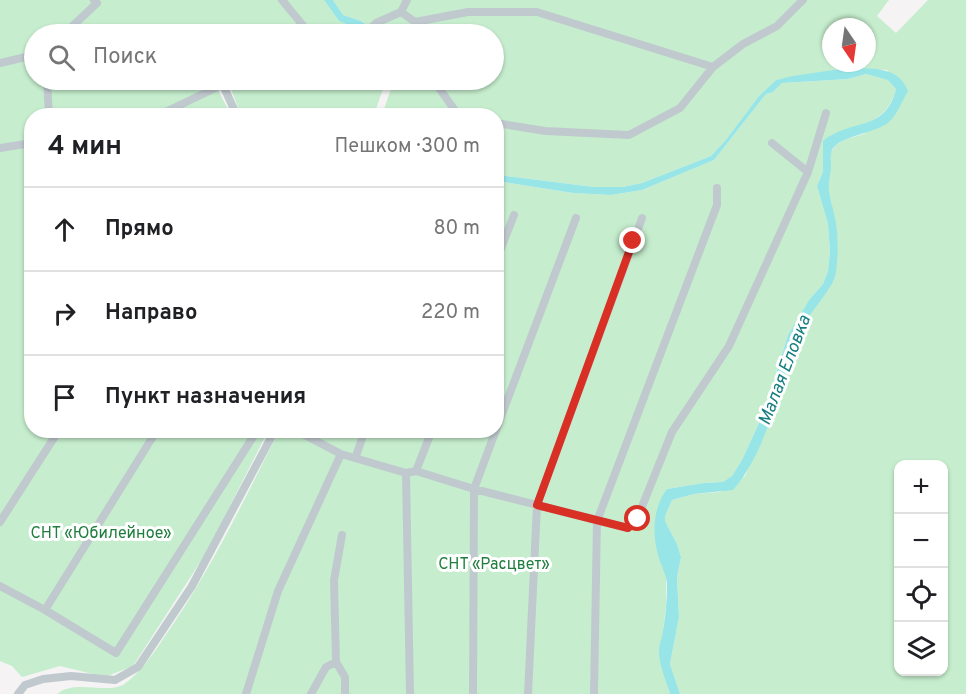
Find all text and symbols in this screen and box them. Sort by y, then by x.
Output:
north arrow [822,18,876,72]
search box [24,24,504,90]
icon: search [45,41,78,74]
text: Поиск [93,44,157,71]
text: 4 мин [48,131,122,164]
text: Пешком · 300 m [335,134,480,160]
icon: ahead [48,213,81,246]
text: Прямо [105,216,174,243]
text: 80 m [434,216,480,242]
route end [619,227,645,253]
icon: right [48,297,81,330]
text: Направо [105,300,197,327]
text: 220 m [421,300,480,326]
water label: Малая Еловка [754,312,817,429]
icon: arrive [48,381,81,414]
text: Пункт назначения [105,384,306,411]
map controls [894,460,948,676]
button: + [894,460,948,514]
route start [624,505,650,531]
button: − [894,514,948,568]
park label: СНТ «Юбилейное» [30,524,172,544]
park label: СНТ «Расцвет» [438,555,550,575]
button: locate [894,568,948,622]
button: layers [894,622,948,676]

